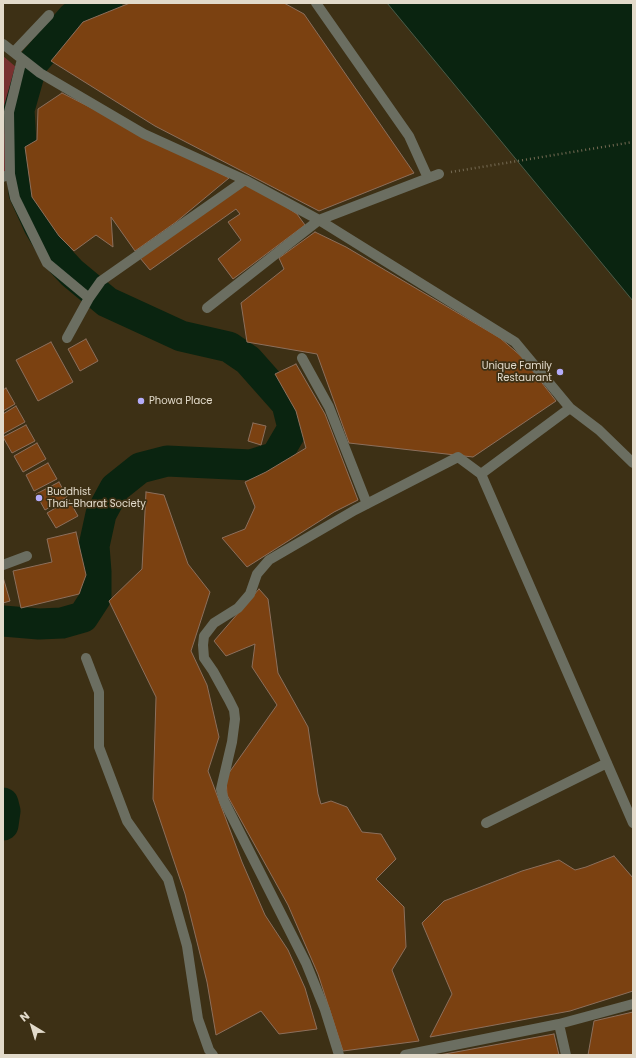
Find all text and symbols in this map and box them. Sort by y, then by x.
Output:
place label: Unique Family Restaurant [482,360,552,384]
marker: Unique Family Restaurant [555,367,565,377]
place label: Phowa Place [149,395,212,407]
marker: Phowa Place [136,396,146,406]
place label: Buddhist Thai-Bharat Society [47,486,146,510]
marker: Buddhist Thai-Bharat Society [34,493,44,503]
north arrow [12,1006,52,1046]
text: N [16,1008,33,1025]

